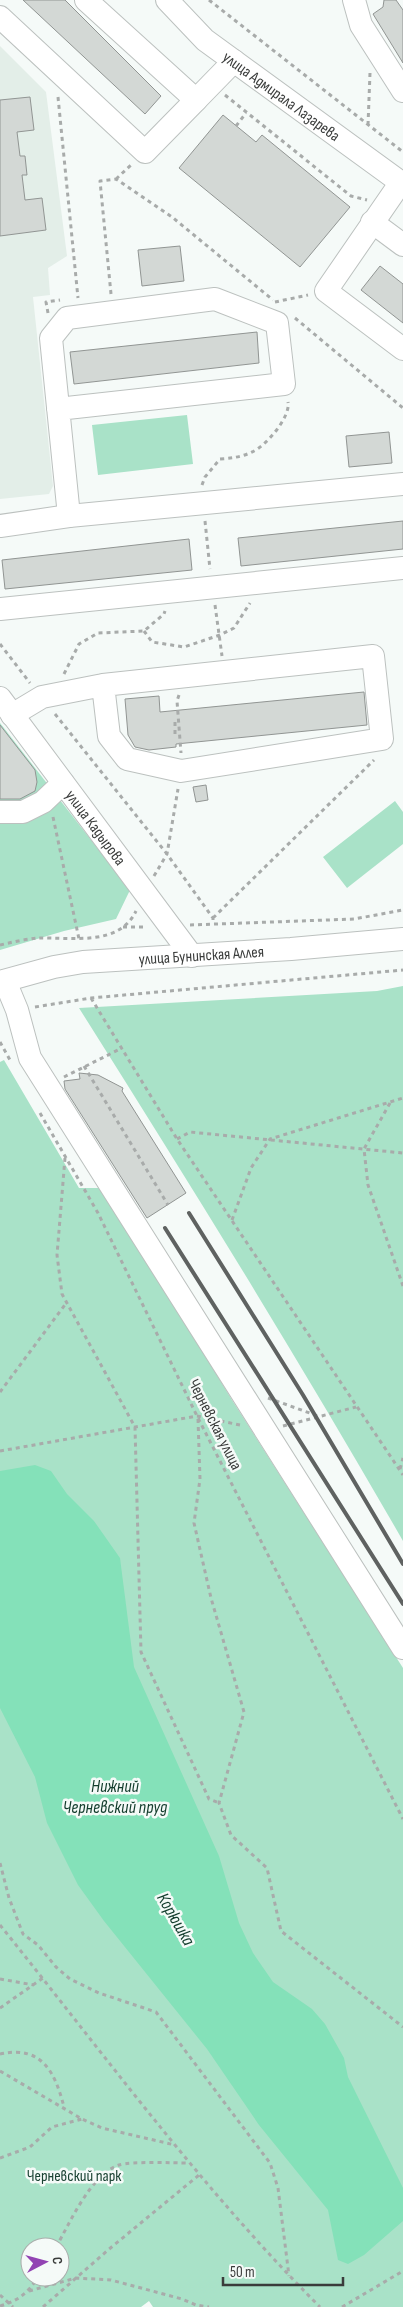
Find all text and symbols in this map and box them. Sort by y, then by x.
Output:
street label: улица Адмирала Лазарева [218,48,343,146]
street label: улица Кадырова [61,787,129,869]
street label: улица Бунинская Аллея [138,943,265,970]
street label: Черневская улица [184,1376,246,1473]
water label: Нижний Черневский пруд [63,1776,168,1818]
water label: Корюшка [152,1889,199,1950]
park label: Черневский парк [27,2167,122,2186]
north arrow [20,2237,70,2287]
scale bar [223,2254,343,2286]
text: С [49,2256,66,2265]
text: 50 m [230,2263,255,2282]

